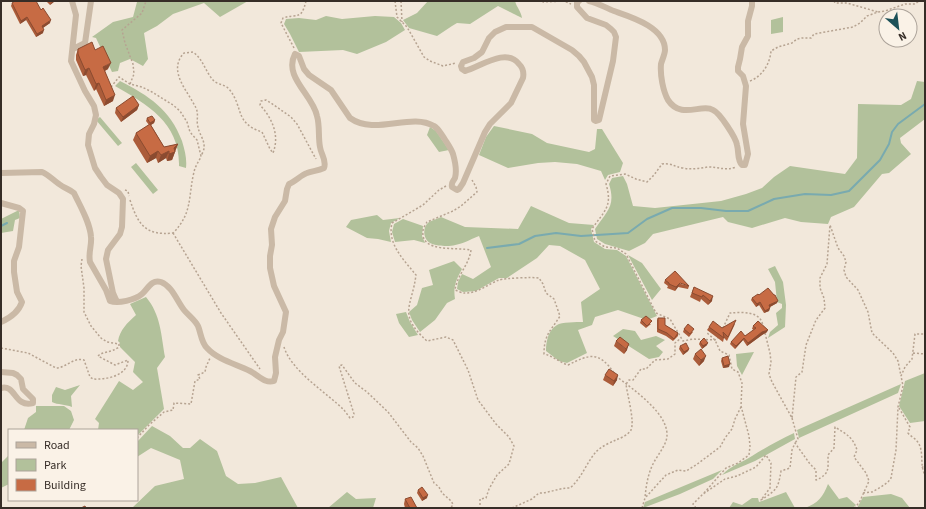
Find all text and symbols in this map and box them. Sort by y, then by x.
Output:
north arrow [878,8,918,48]
text: N [896,28,909,45]
legend [8,429,138,501]
text: Road [44,437,70,454]
text: Park [44,457,66,474]
text: Building [44,477,86,494]

